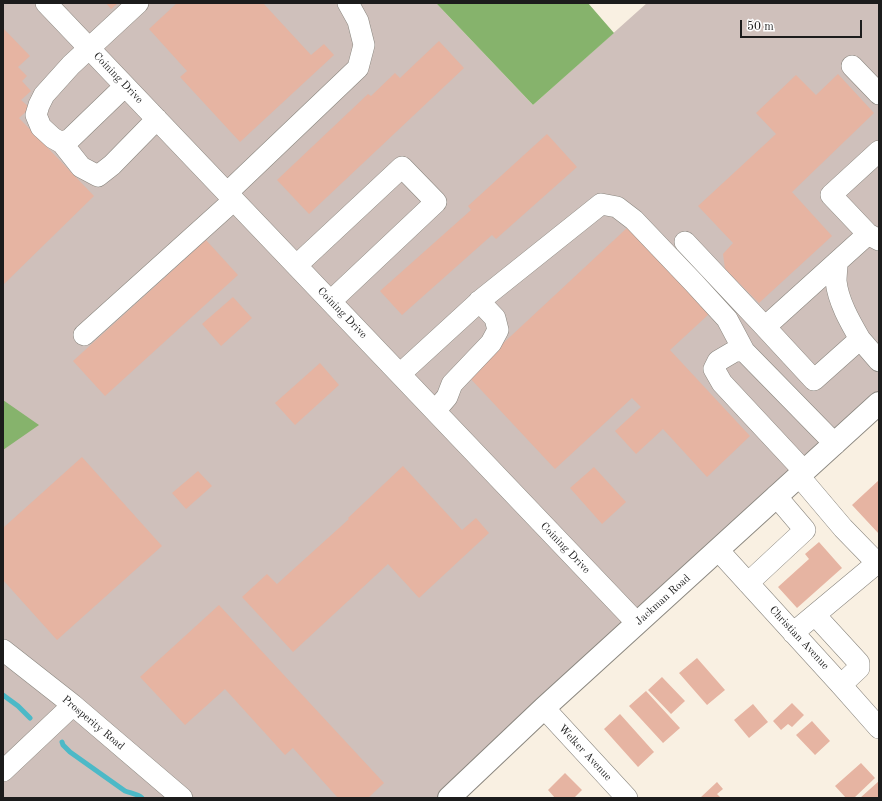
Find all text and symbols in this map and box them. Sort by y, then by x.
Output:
scale bar [742,12,864,38]
text: 50 m [747,21,774,33]
street label: Coining Drive [90,50,146,106]
street label: Coining Drive [314,285,370,341]
street label: Coining Drive [537,520,593,576]
street label: Jackman Road [633,572,693,628]
street label: Christian Avenue [766,604,832,672]
street label: Prosperity Road [59,693,127,753]
street label: Welker Avenue [556,722,614,784]

